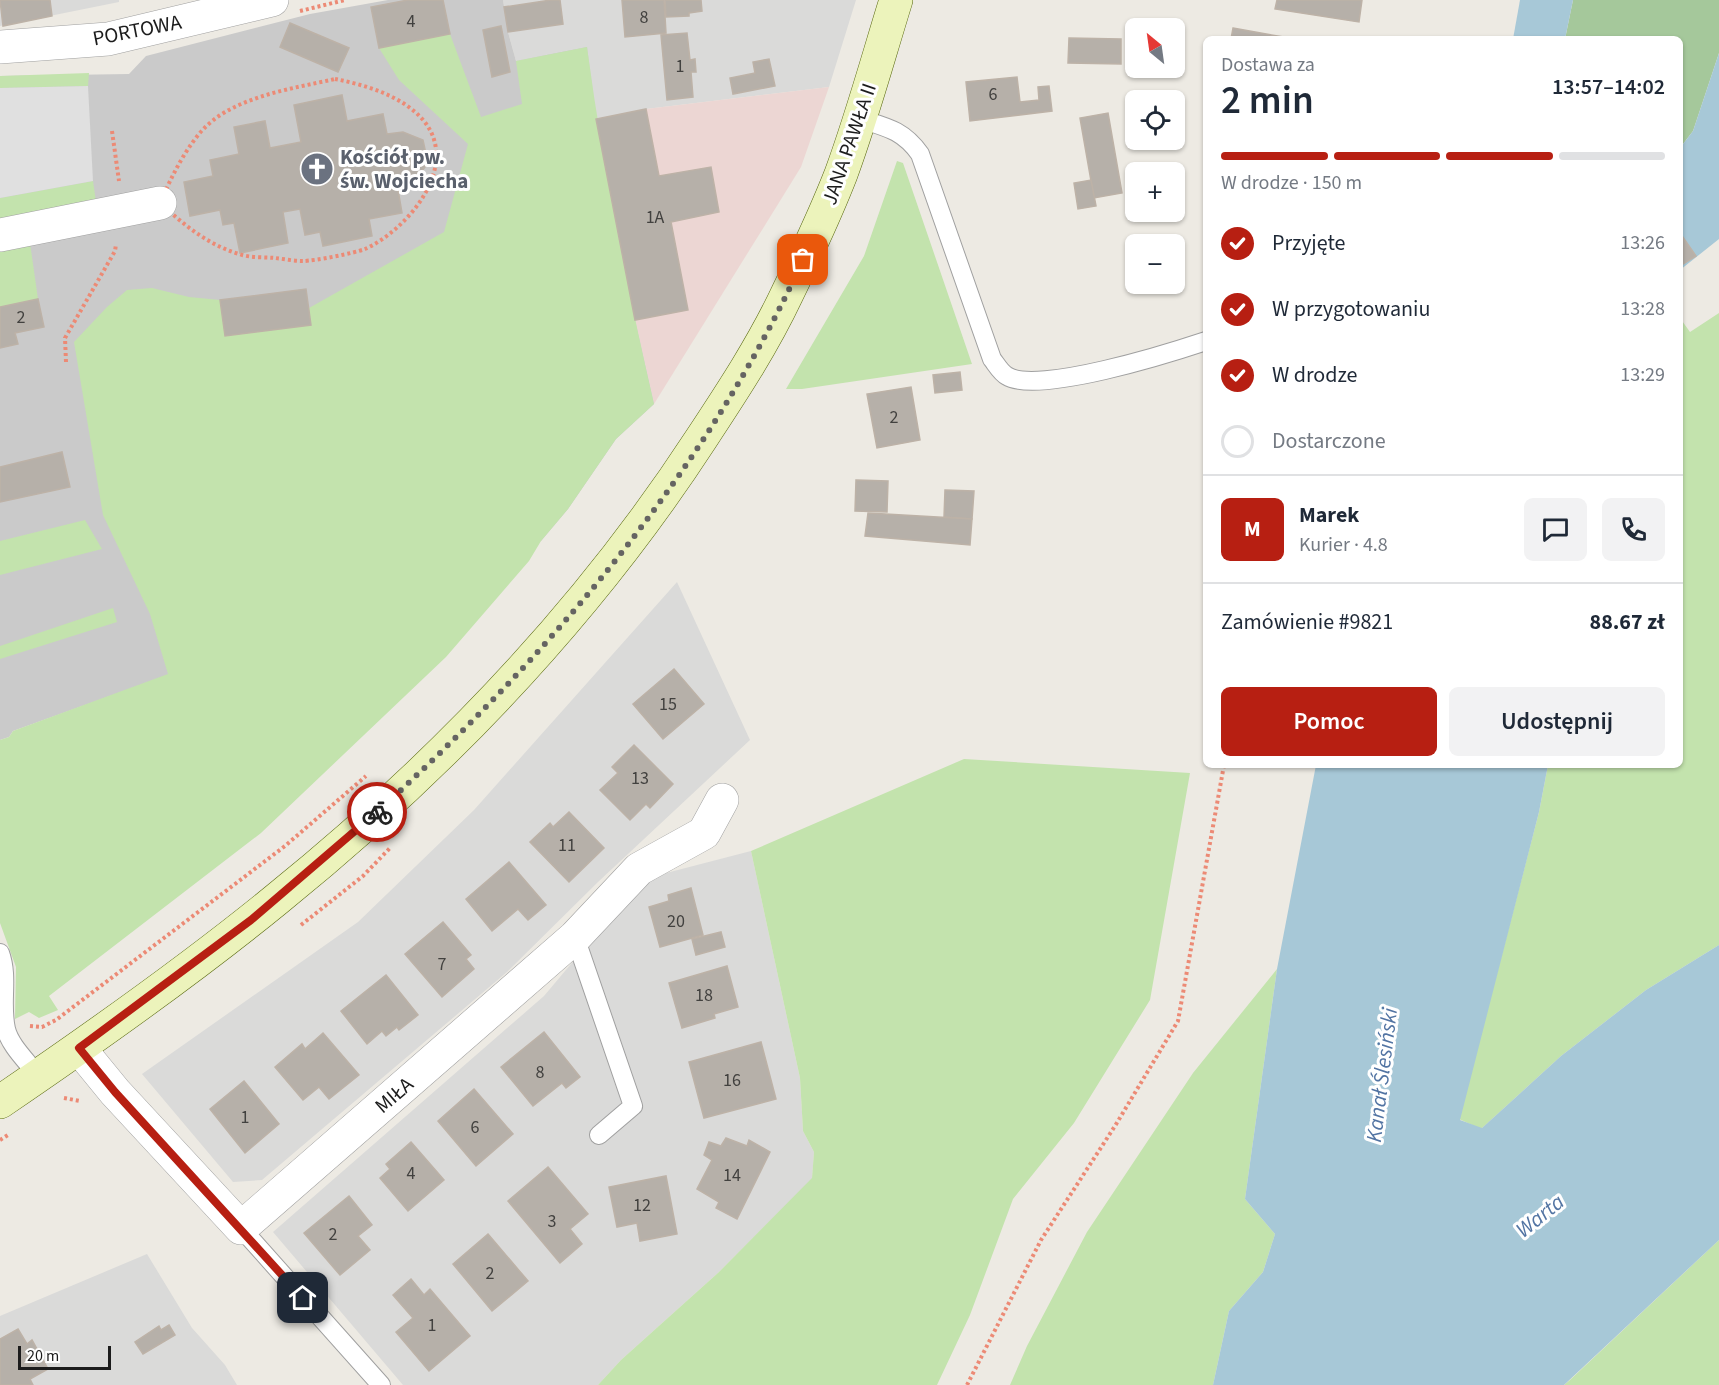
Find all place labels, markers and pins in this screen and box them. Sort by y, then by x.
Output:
place label: Kościół pw. św. Wojciecha [340,142,468,196]
church icon: Kościół pw. św. Wojciecha [299,151,335,187]
pin [777,234,828,285]
pin [277,1272,328,1323]

